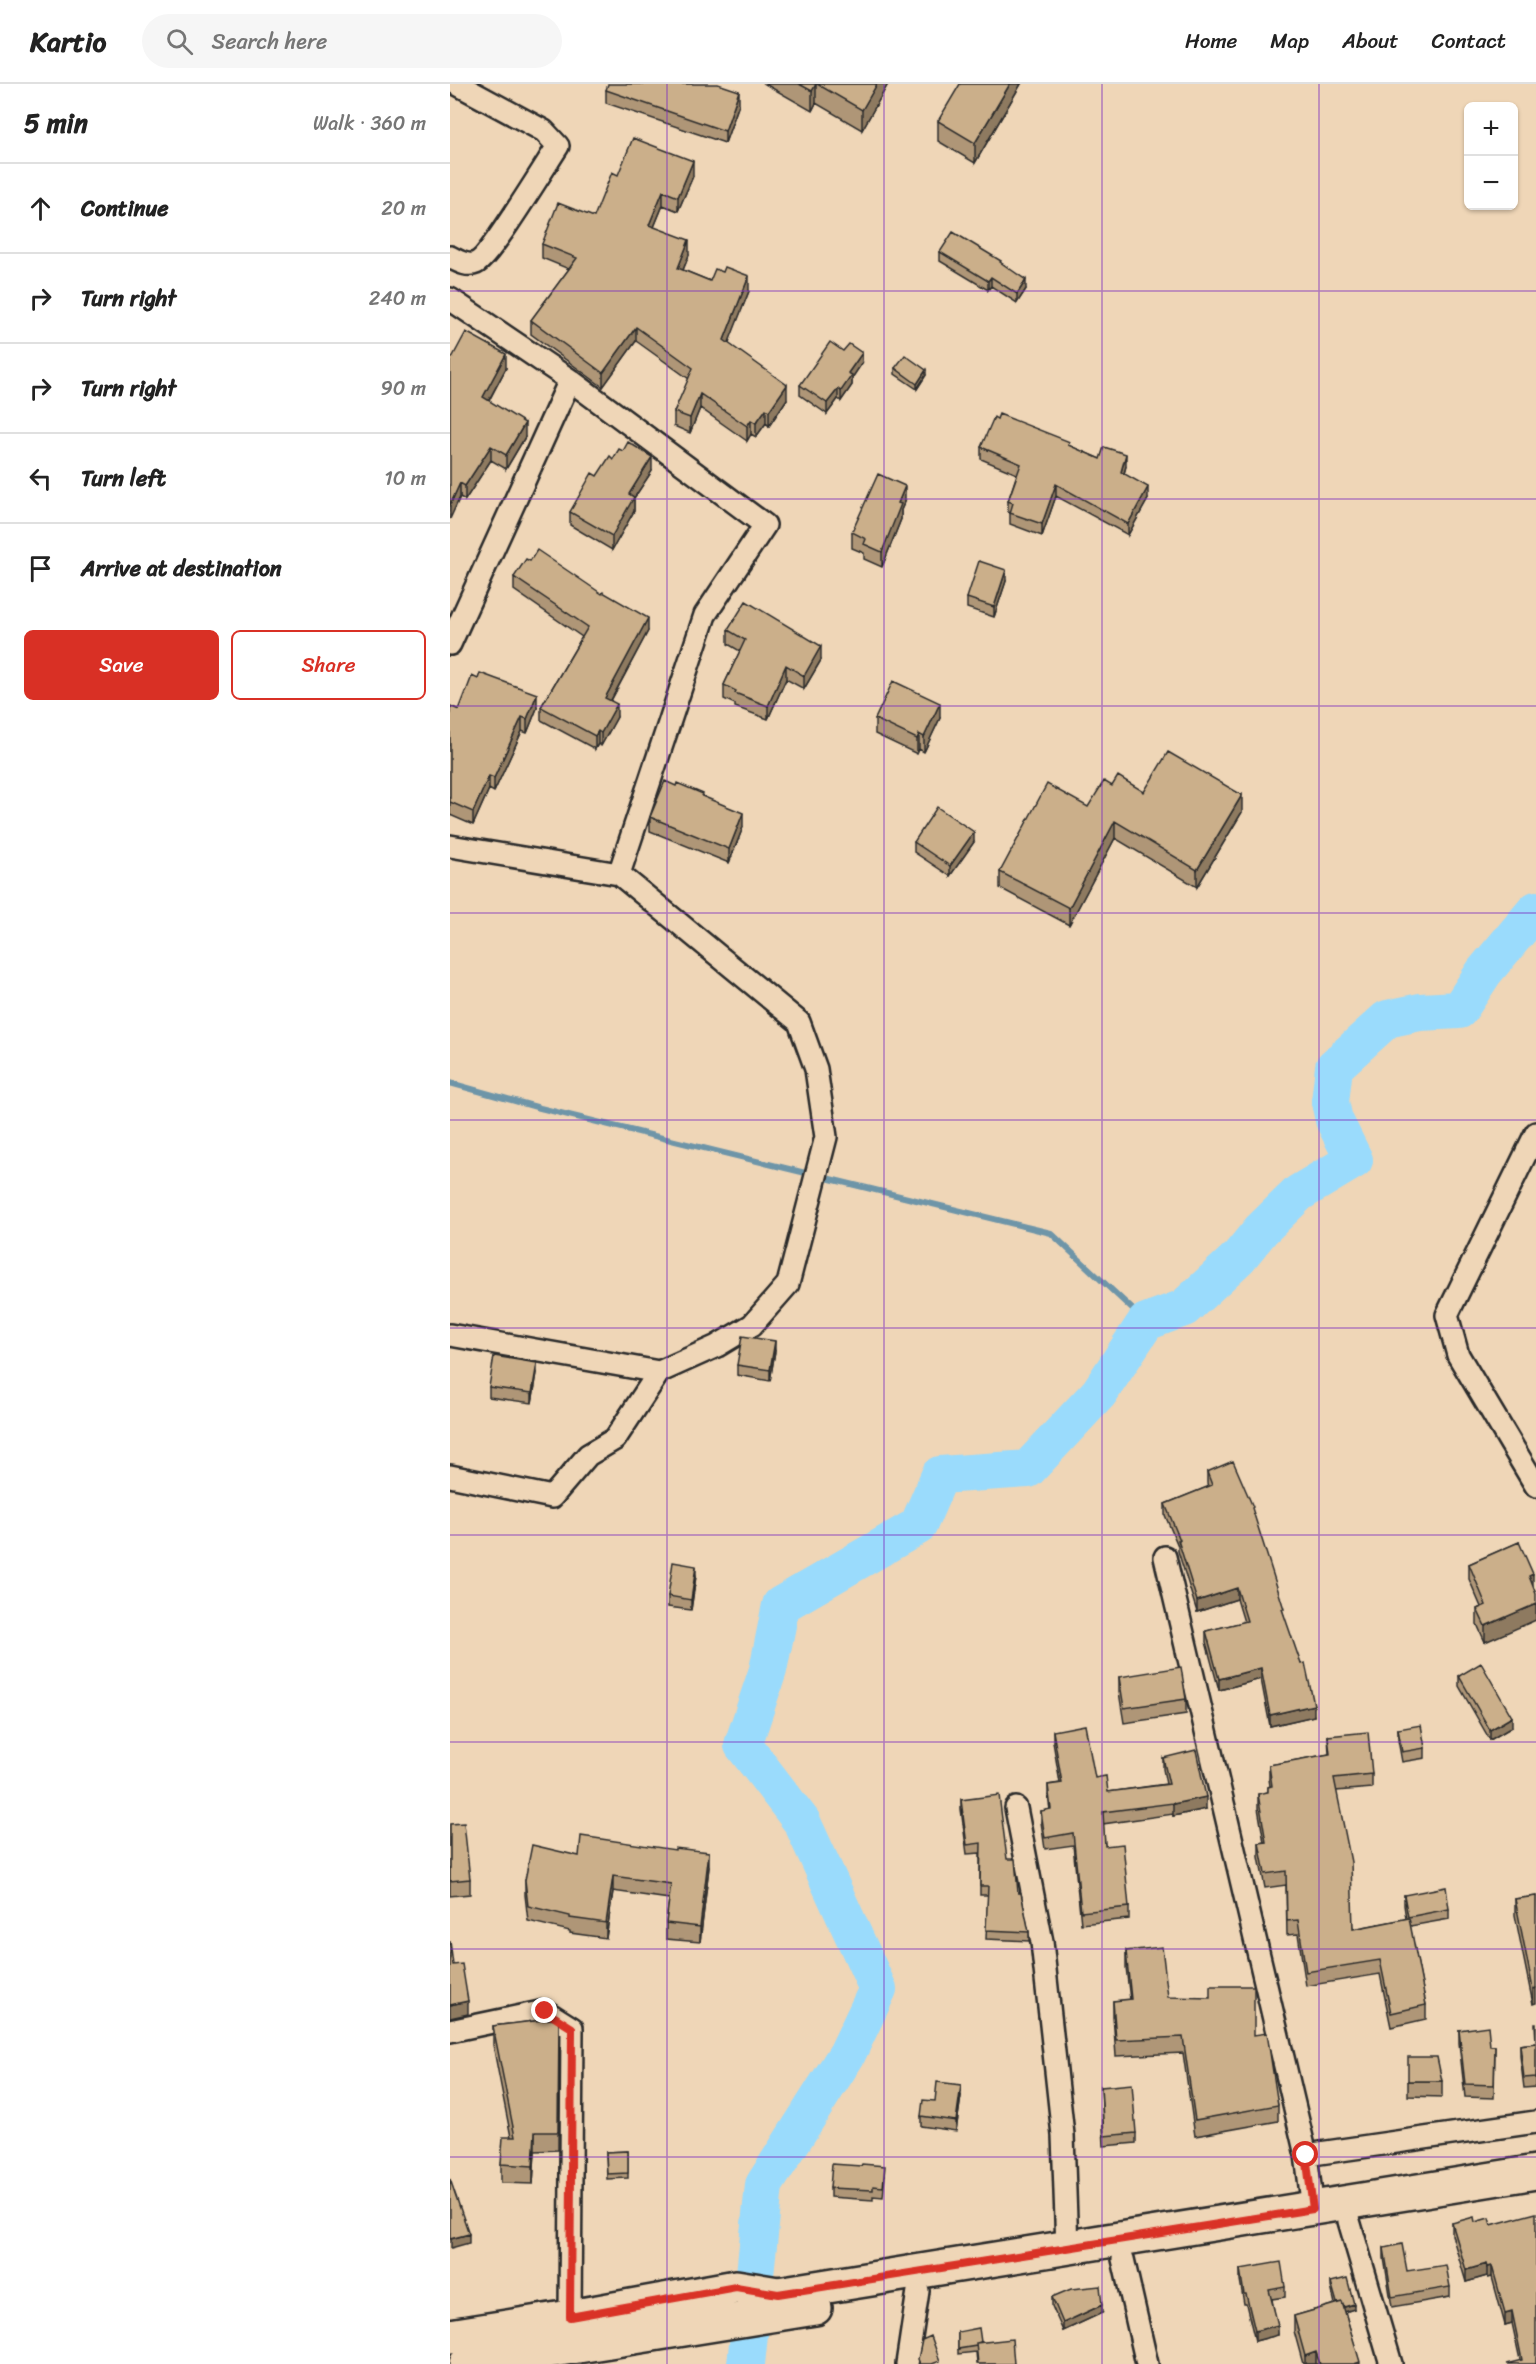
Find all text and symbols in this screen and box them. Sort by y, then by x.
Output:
search box [142,14,562,68]
text: Kartio [30,17,106,66]
text: Search here [211,22,327,61]
text: Home [1185,22,1237,60]
text: Map [1270,22,1309,60]
text: About [1342,22,1399,60]
text: Contact [1432,22,1506,60]
icon: search [163,25,196,58]
text: 5 min [24,100,88,146]
map controls [1464,102,1518,210]
button: + [1464,102,1518,156]
text: Walk · 360 m [313,106,426,141]
button: − [1464,156,1518,210]
text: Continue [81,189,169,228]
text: 20 m [381,191,426,226]
icon: ahead [24,192,57,225]
text: Turn right [81,279,176,318]
text: 240 m [369,281,426,316]
icon: right [24,282,57,315]
text: Turn right [81,369,176,408]
text: 90 m [381,371,426,406]
icon: right [24,372,57,405]
text: Turn left [81,459,166,498]
text: 10 m [384,461,426,496]
icon: left [24,462,57,495]
text: Arrive at destination [81,549,282,588]
icon: arrive [24,552,57,585]
button: Save [24,630,219,700]
button: Share [231,630,426,700]
route end [531,1997,557,2023]
route start [1292,2141,1318,2167]

